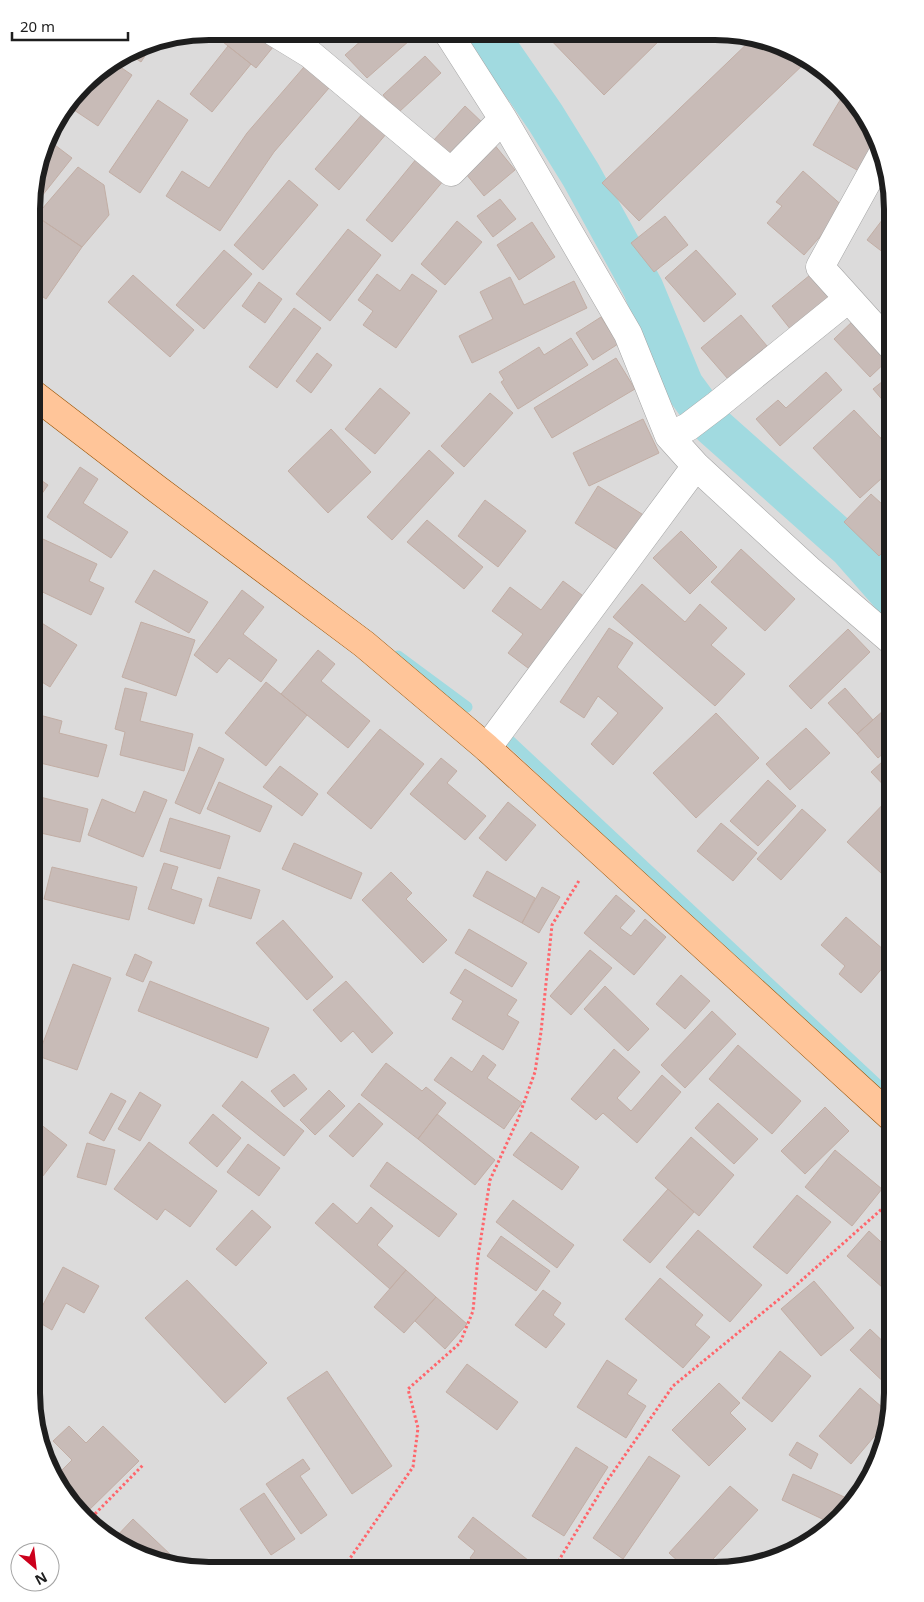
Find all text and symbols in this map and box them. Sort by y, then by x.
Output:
scale bar [12,10,129,42]
text: 20 m [20,16,55,36]
north arrow [10,1542,60,1592]
text: N [32,1568,51,1590]

